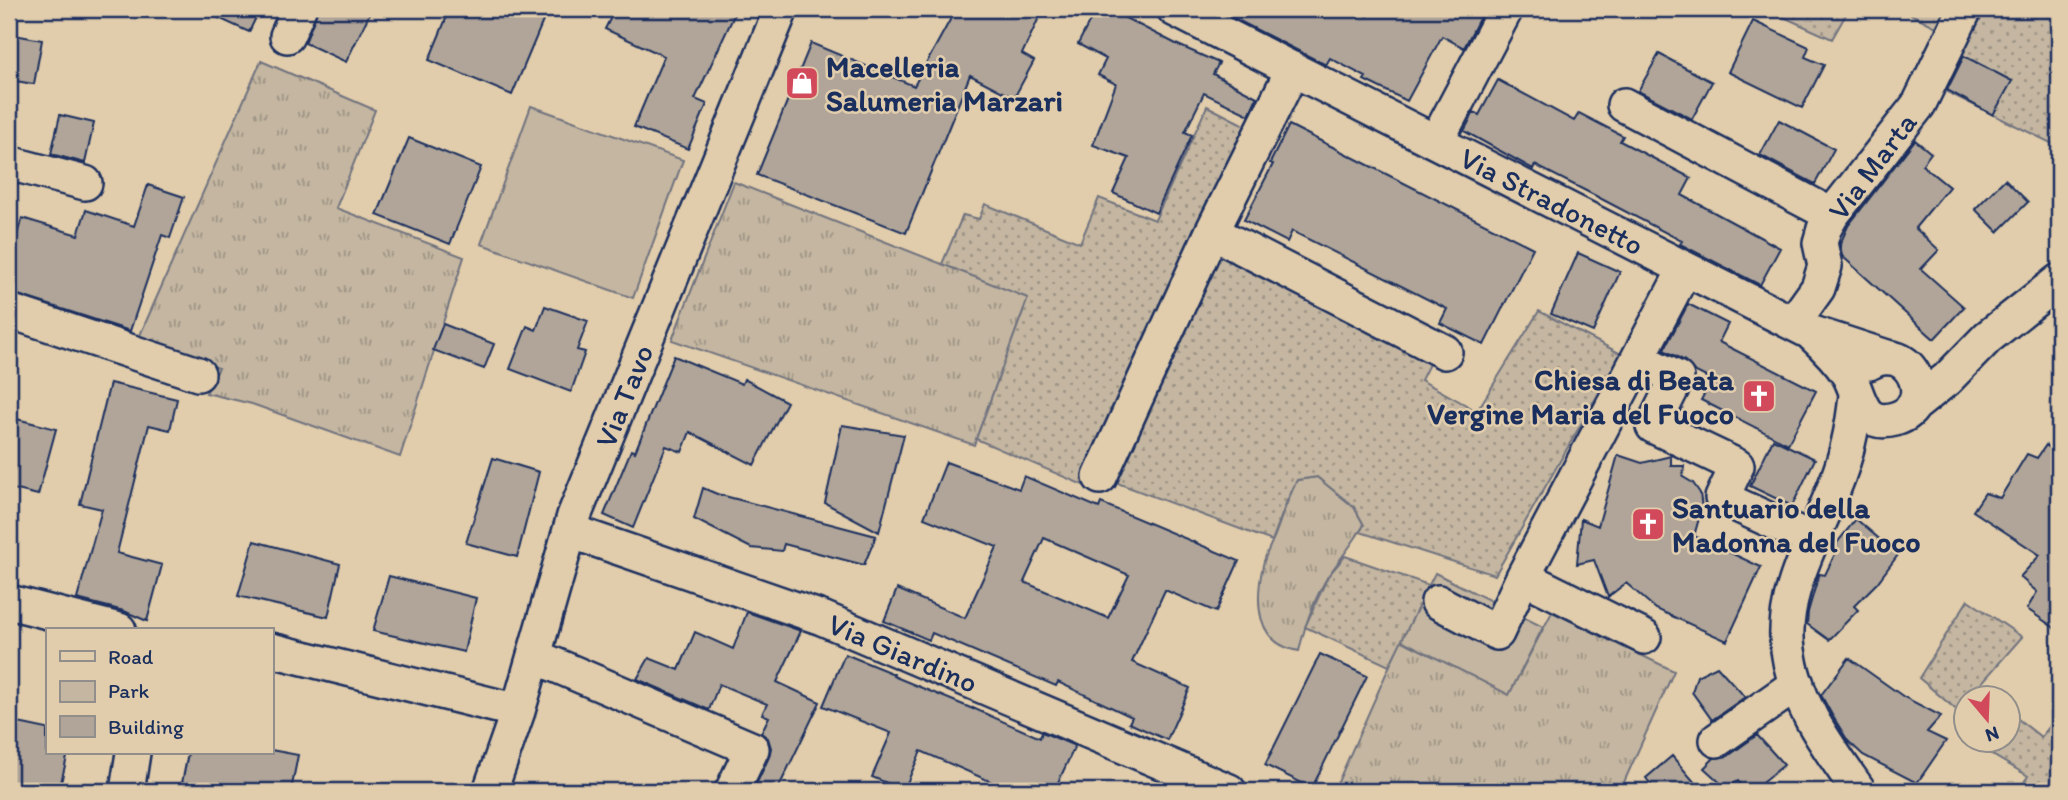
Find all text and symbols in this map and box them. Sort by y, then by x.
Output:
place label: Macelleria Salumeria Marzari [826,48,1063,119]
shop icon: Macelleria Salumeria Marzari [783,64,821,102]
street label: Via Marta [1819,104,1925,227]
street label: Via Stradonetto [1454,139,1650,263]
street label: Via Tavo [587,339,661,453]
place label: Chiesa di Beata Vergine Maria del Fuoco [1427,361,1734,432]
church icon: Chiesa di Beata Vergine Maria del Fuoco [1740,377,1778,415]
place label: Santuario della Madonna del Fuoco [1672,489,1921,560]
church icon: Santuario della Madonna del Fuoco [1629,505,1667,543]
street label: Via Giardino [823,605,983,701]
legend [46,628,273,754]
text: Road [108,644,154,669]
text: Park [108,678,150,703]
north arrow [1952,684,2022,754]
text: Building [108,714,184,739]
text: N [1983,722,2002,748]

